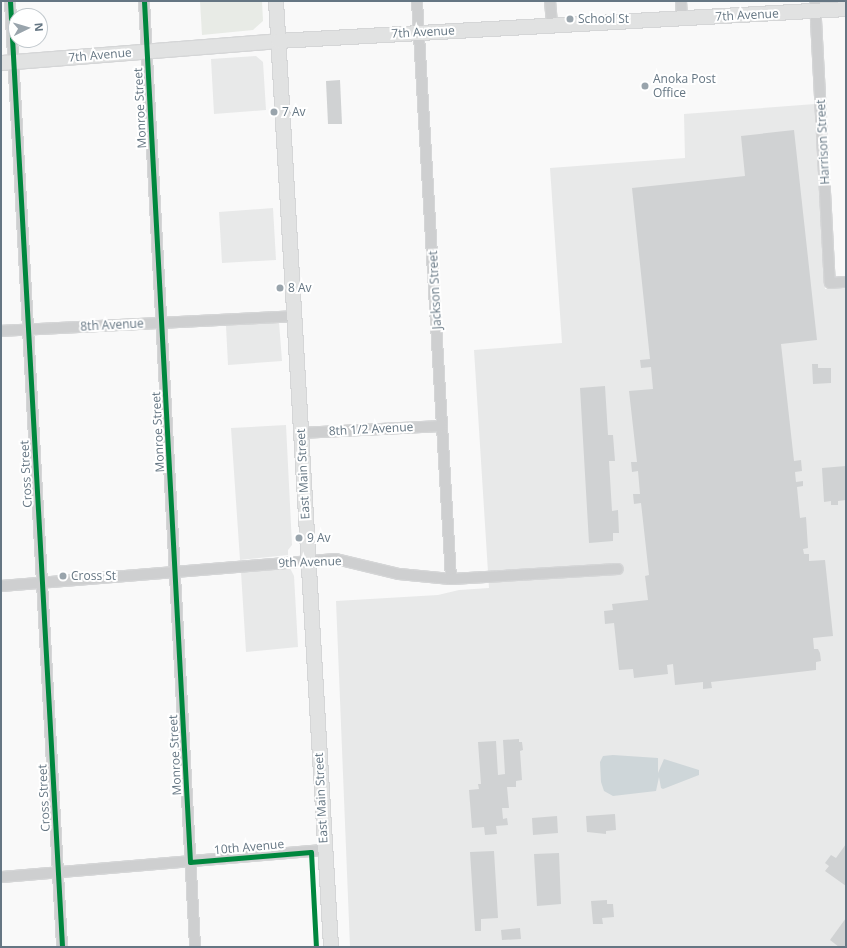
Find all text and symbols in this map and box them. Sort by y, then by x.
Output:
street label: 7th Avenue [715,6,779,24]
north arrow [8,8,48,48]
place label: School St [578,12,629,26]
marker: School St [565,14,575,24]
text: N [32,22,47,32]
street label: 7th Avenue [391,23,455,41]
street label: 7th Avenue [68,45,132,65]
street label: Monroe Street [131,67,149,149]
place label: Anoka Post Office [653,72,716,100]
marker: Anoka Post Office [640,81,650,91]
street label: Harrison Street [814,99,832,185]
place label: 7 Av [282,105,306,119]
marker: 7 Av [269,107,279,117]
street label: Jackson Street [426,250,444,330]
place label: 8 Av [288,281,312,295]
marker: 8 Av [275,283,285,293]
street label: 8th Avenue [80,316,144,334]
street label: Monroe Street [149,391,167,473]
street label: 8th 1/2 Avenue [328,420,414,438]
street label: East Main Street [293,428,313,520]
street label: Cross Street [17,440,35,508]
place label: 9 Av [307,531,331,545]
marker: 9 Av [294,533,304,543]
street label: 9th Avenue [278,554,342,570]
place label: Cross St [71,569,116,583]
marker: Cross St [58,571,68,581]
street label: Monroe Street [166,714,184,796]
street label: East Main Street [311,752,331,844]
street label: Cross Street [35,764,53,832]
street label: 10th Avenue [213,837,285,857]

